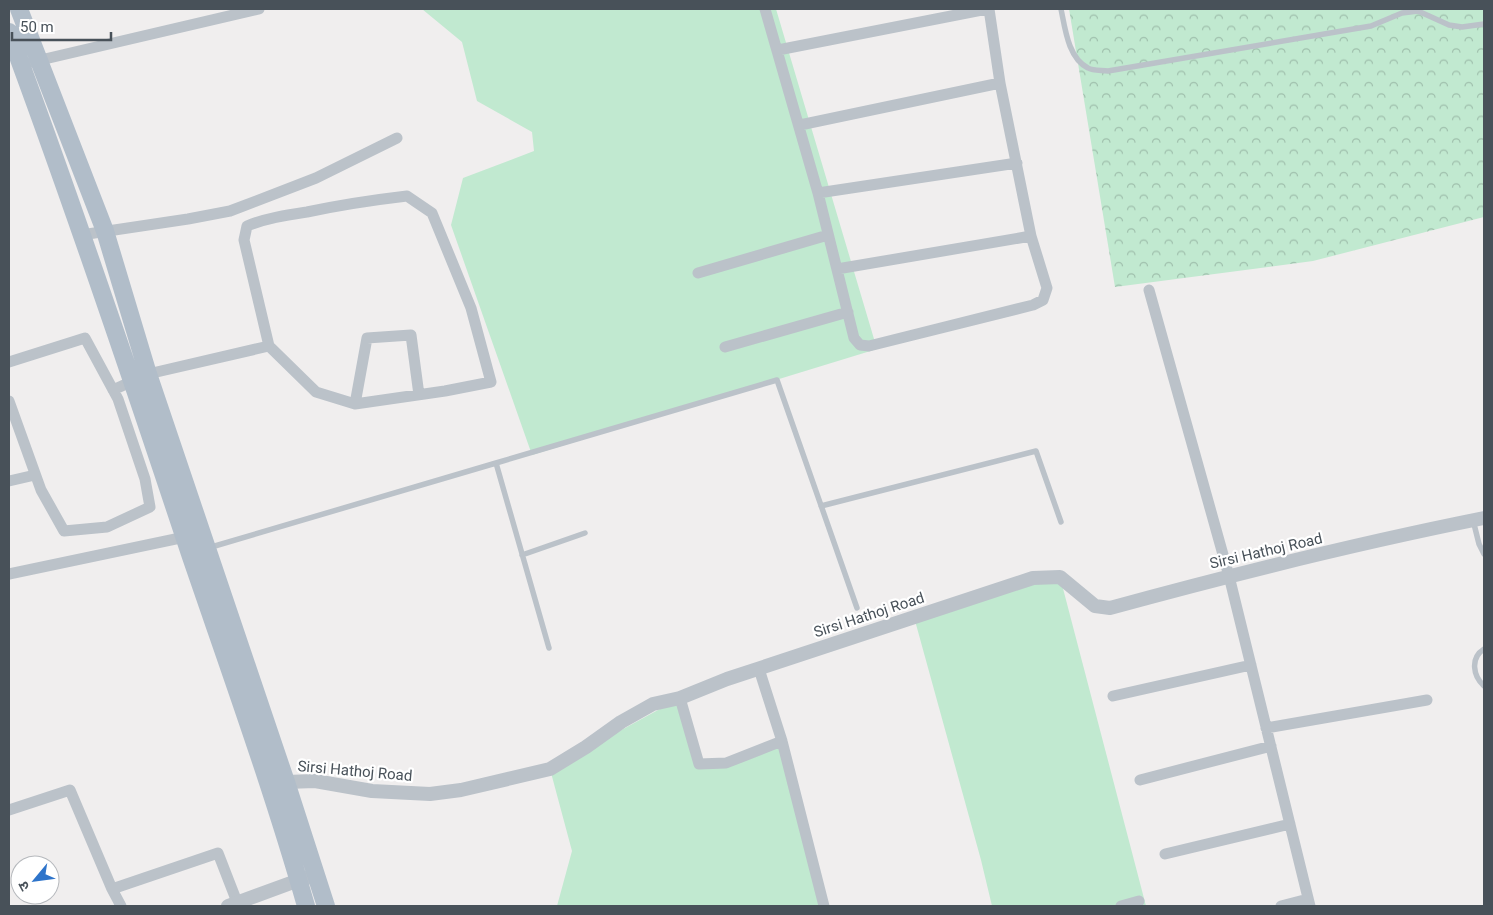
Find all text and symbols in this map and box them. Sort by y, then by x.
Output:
scale bar [12,10,111,42]
text: 50 m [20,18,54,36]
street label: Sirsi Hathoj Road [1208,529,1324,573]
street label: Sirsi Hathoj Road [812,589,926,641]
street label: Sirsi Hathoj Road [297,757,413,785]
north arrow [10,855,60,905]
text: उ [14,878,33,894]

